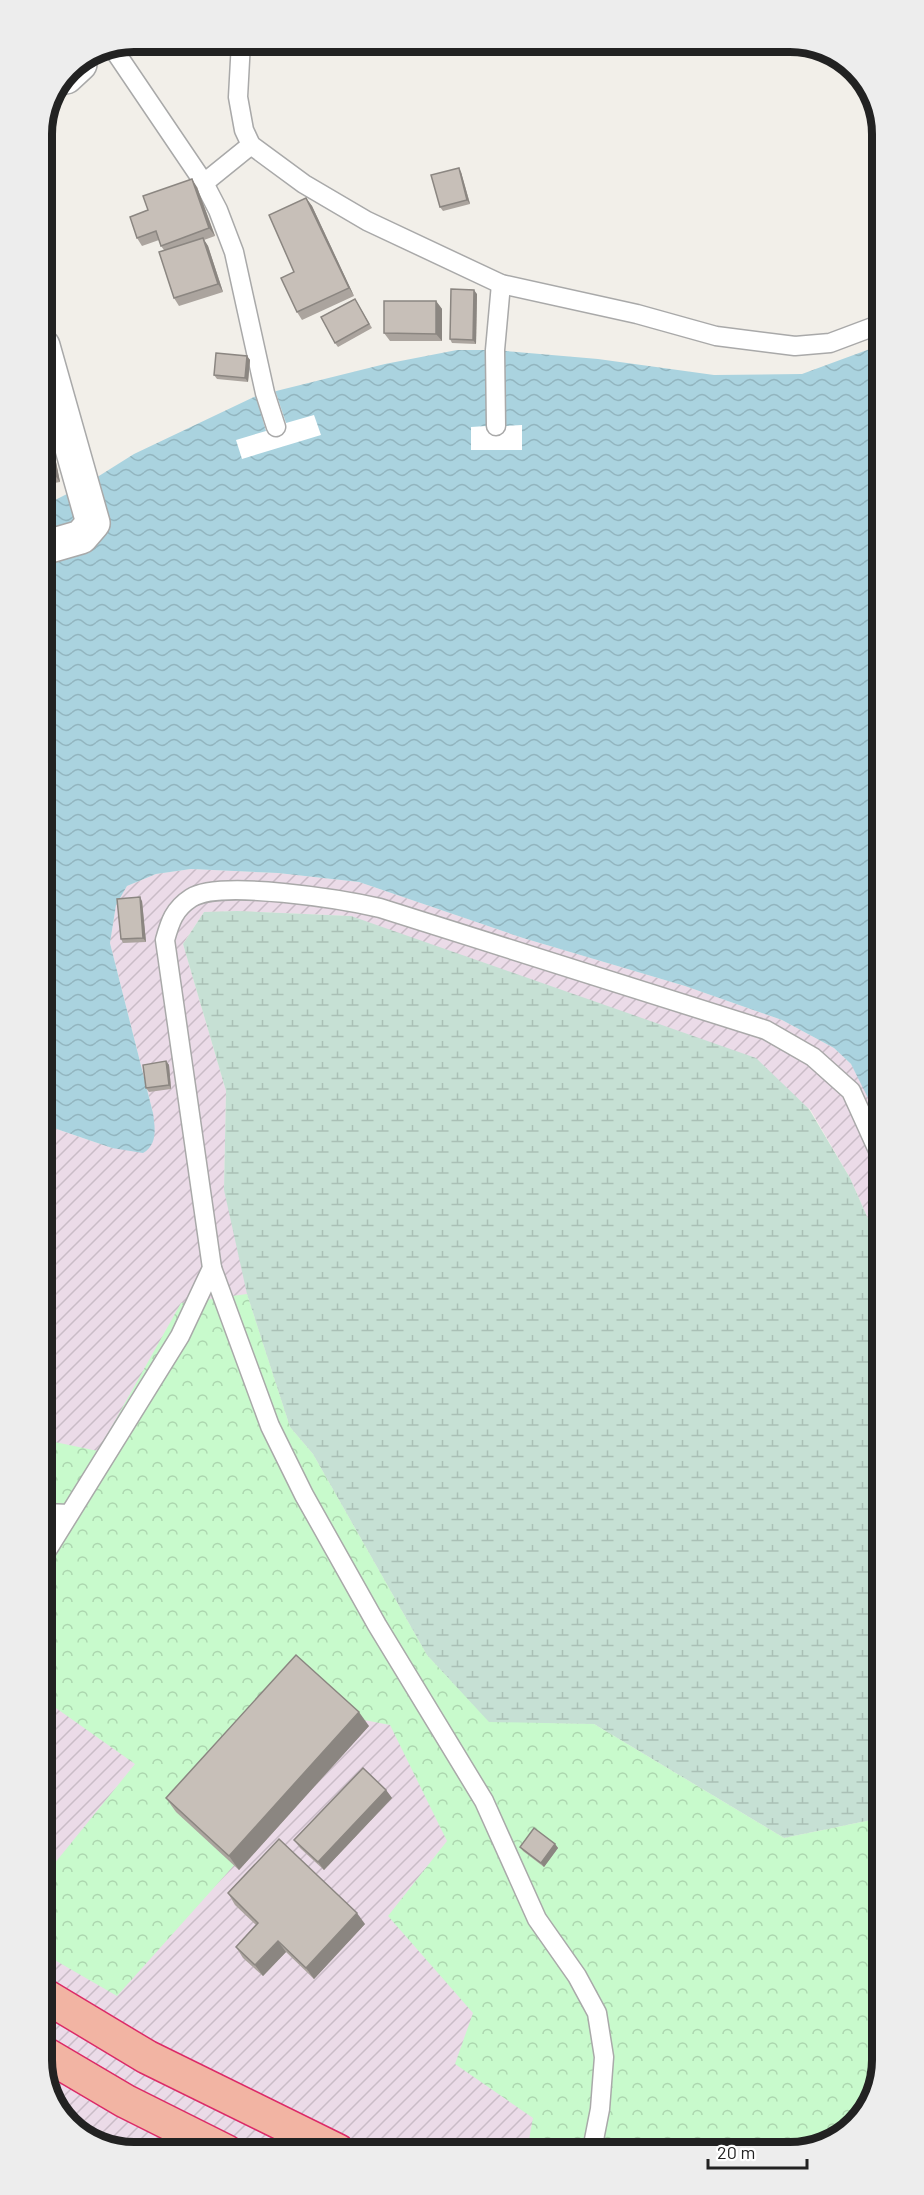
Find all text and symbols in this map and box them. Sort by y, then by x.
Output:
scale bar [708,2132,807,2170]
text: 20 m [717,2141,755,2163]

